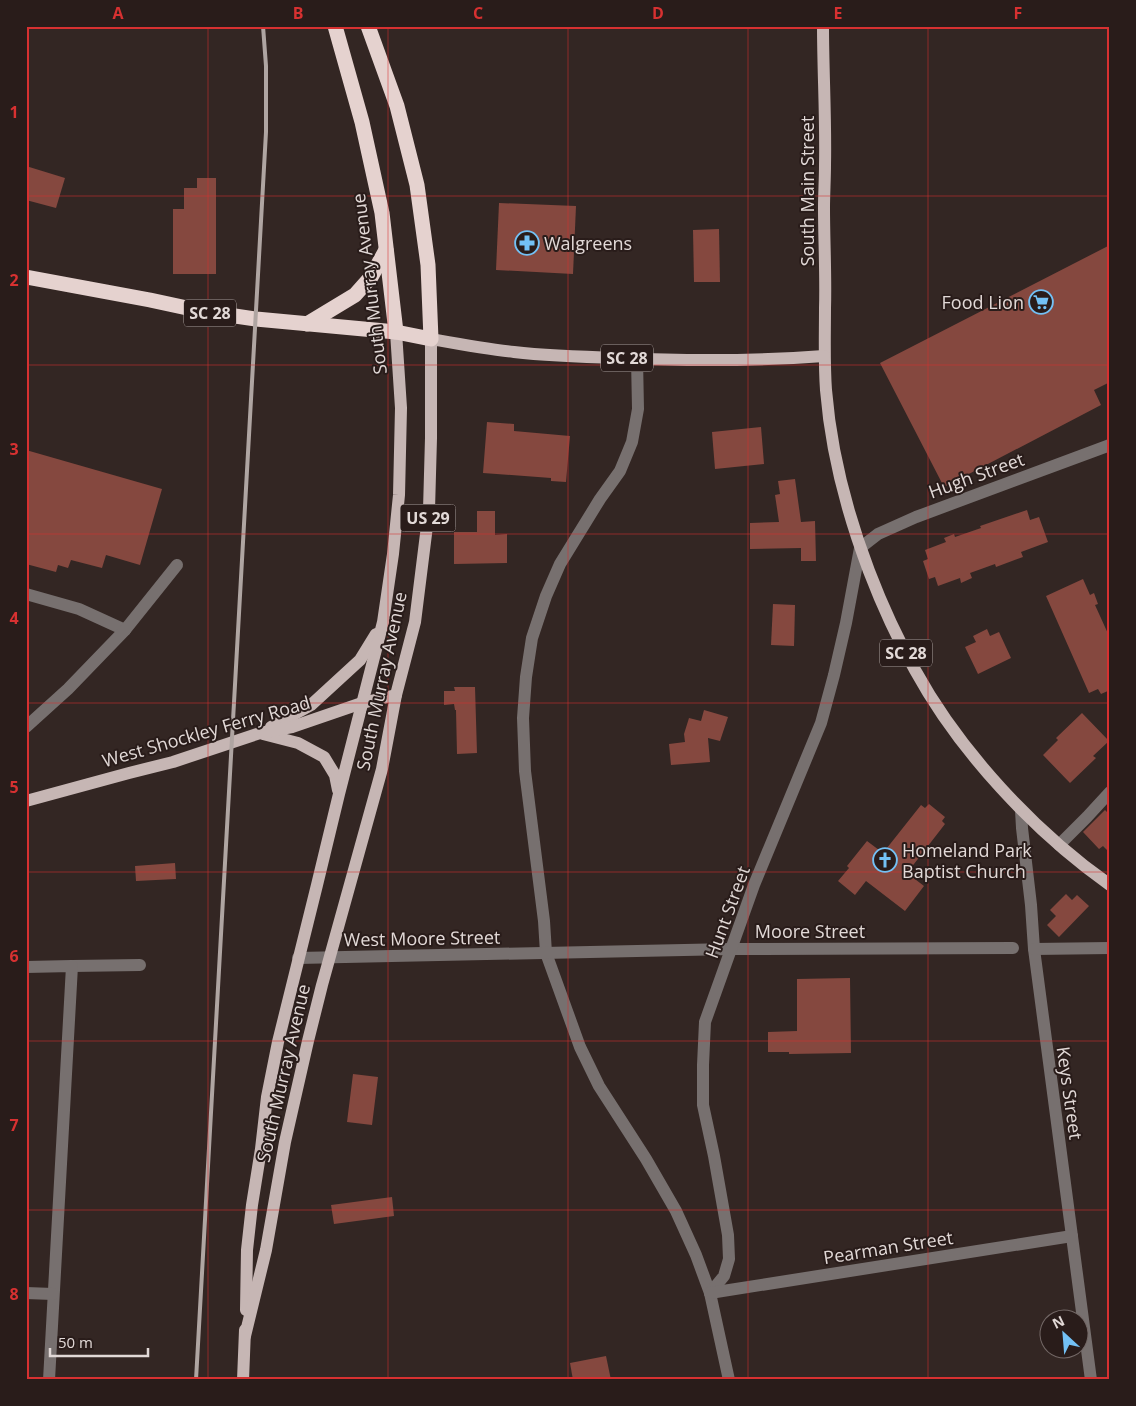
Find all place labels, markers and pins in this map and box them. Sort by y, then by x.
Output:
pharmacy icon: Walgreens [514,230,540,256]
place label: Walgreens [544,231,632,255]
supermarket icon: Food Lion [1028,289,1054,315]
place label: Food Lion [942,290,1024,314]
place label: Homeland Park Baptist Church [902,838,1032,883]
church icon: Homeland Park Baptist Church [872,847,898,873]

